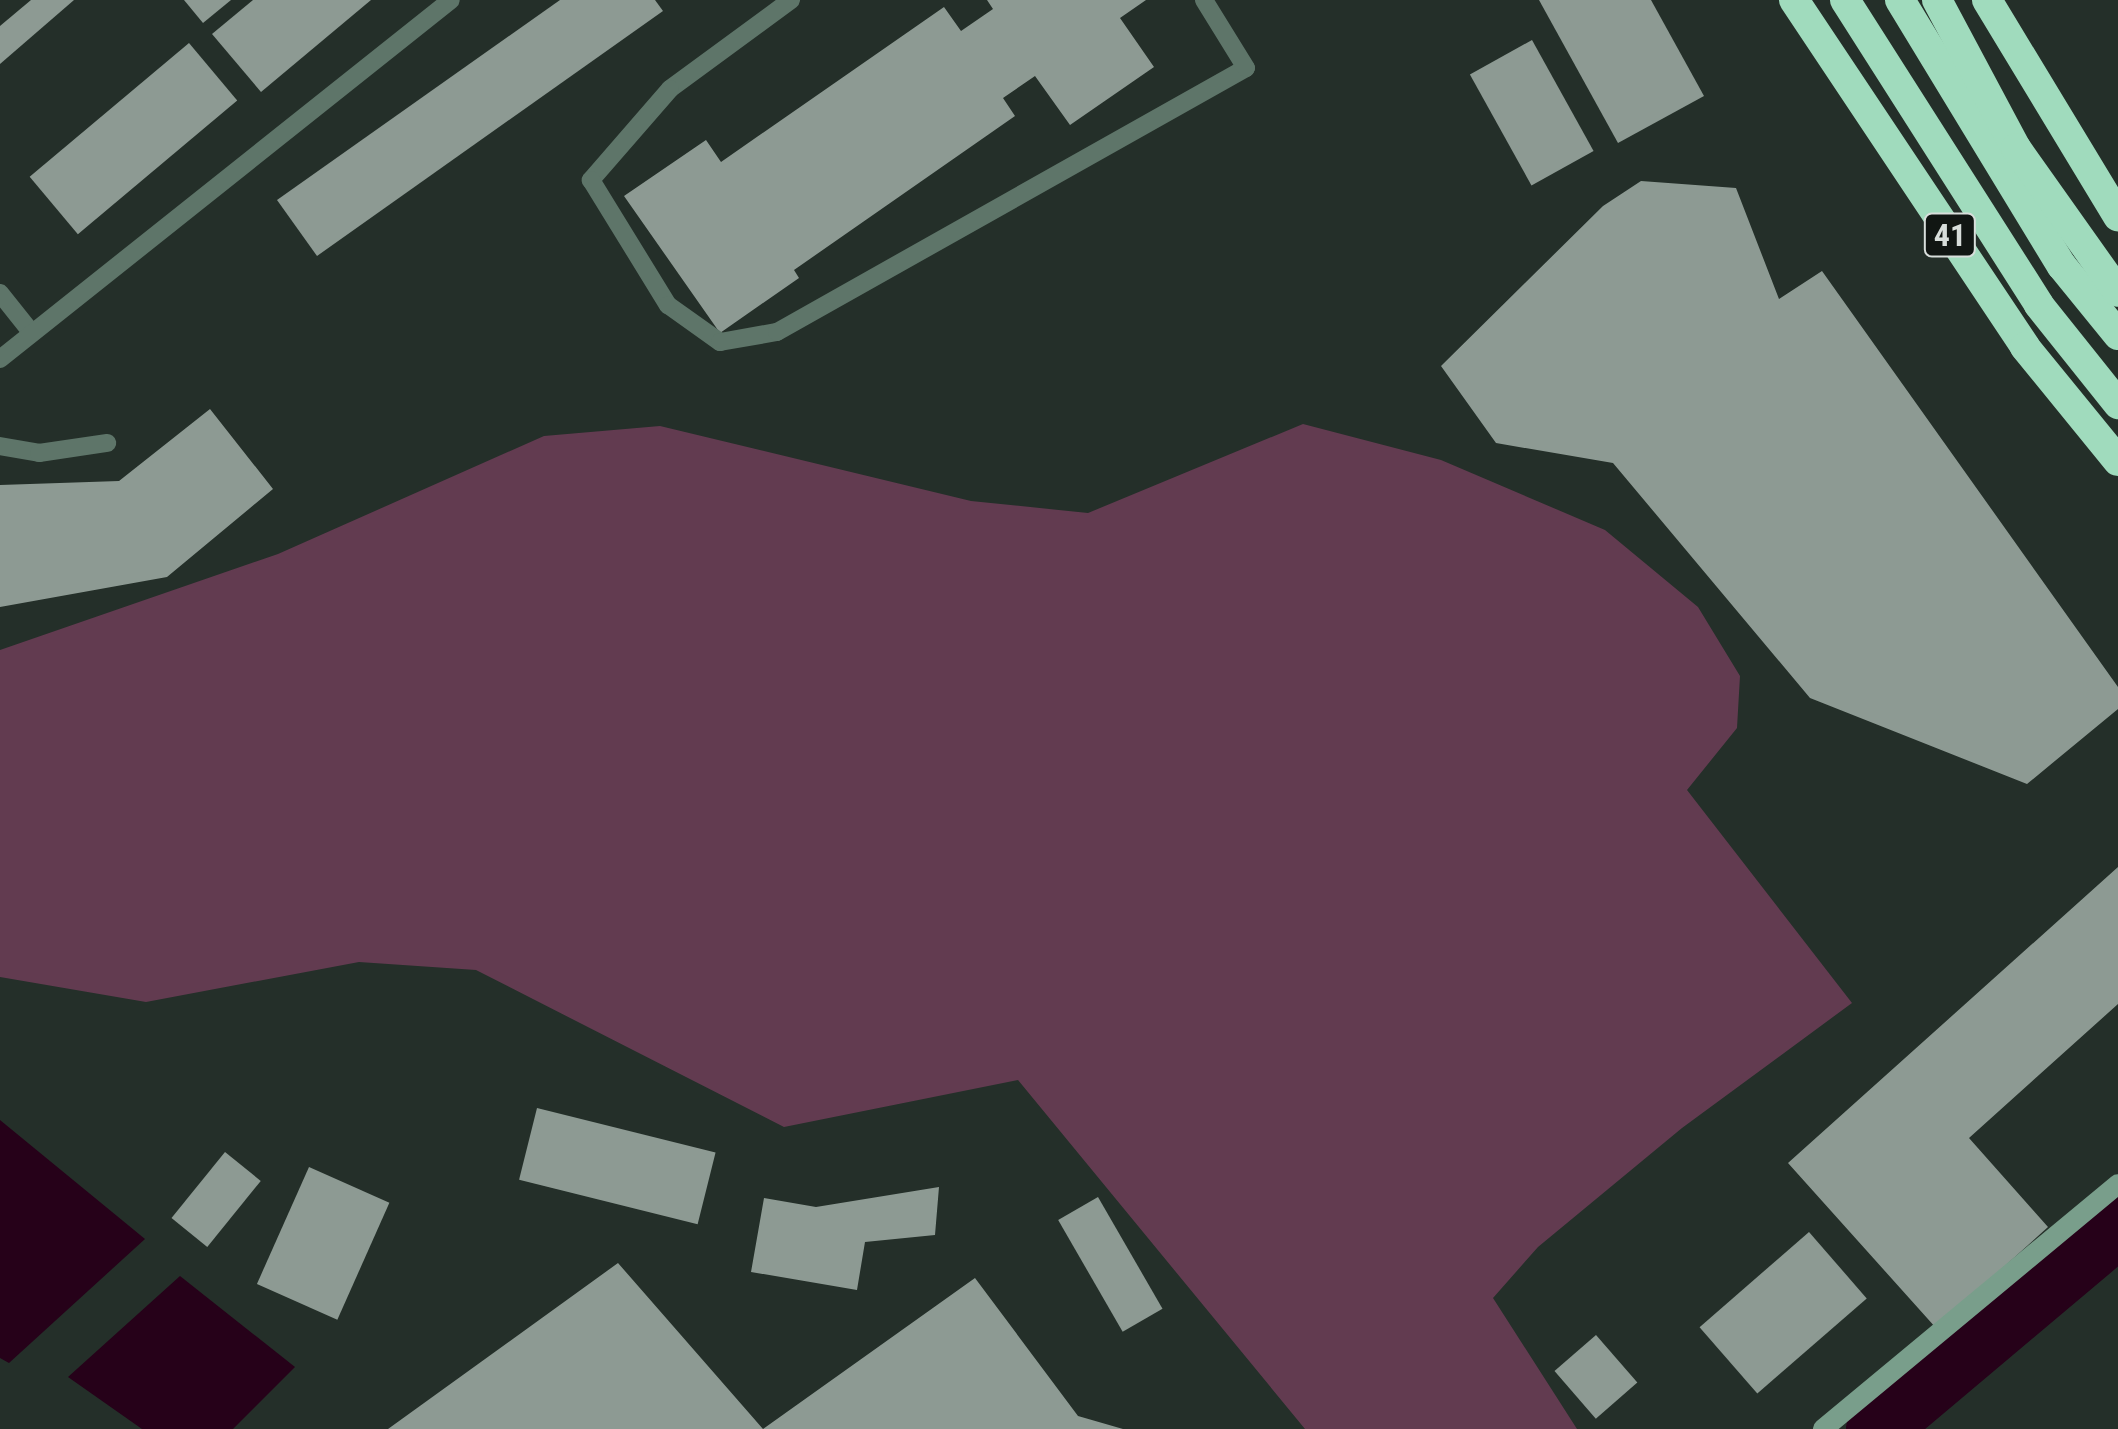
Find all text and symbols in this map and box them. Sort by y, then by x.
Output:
road number: 41 [1922,208,1978,262]

